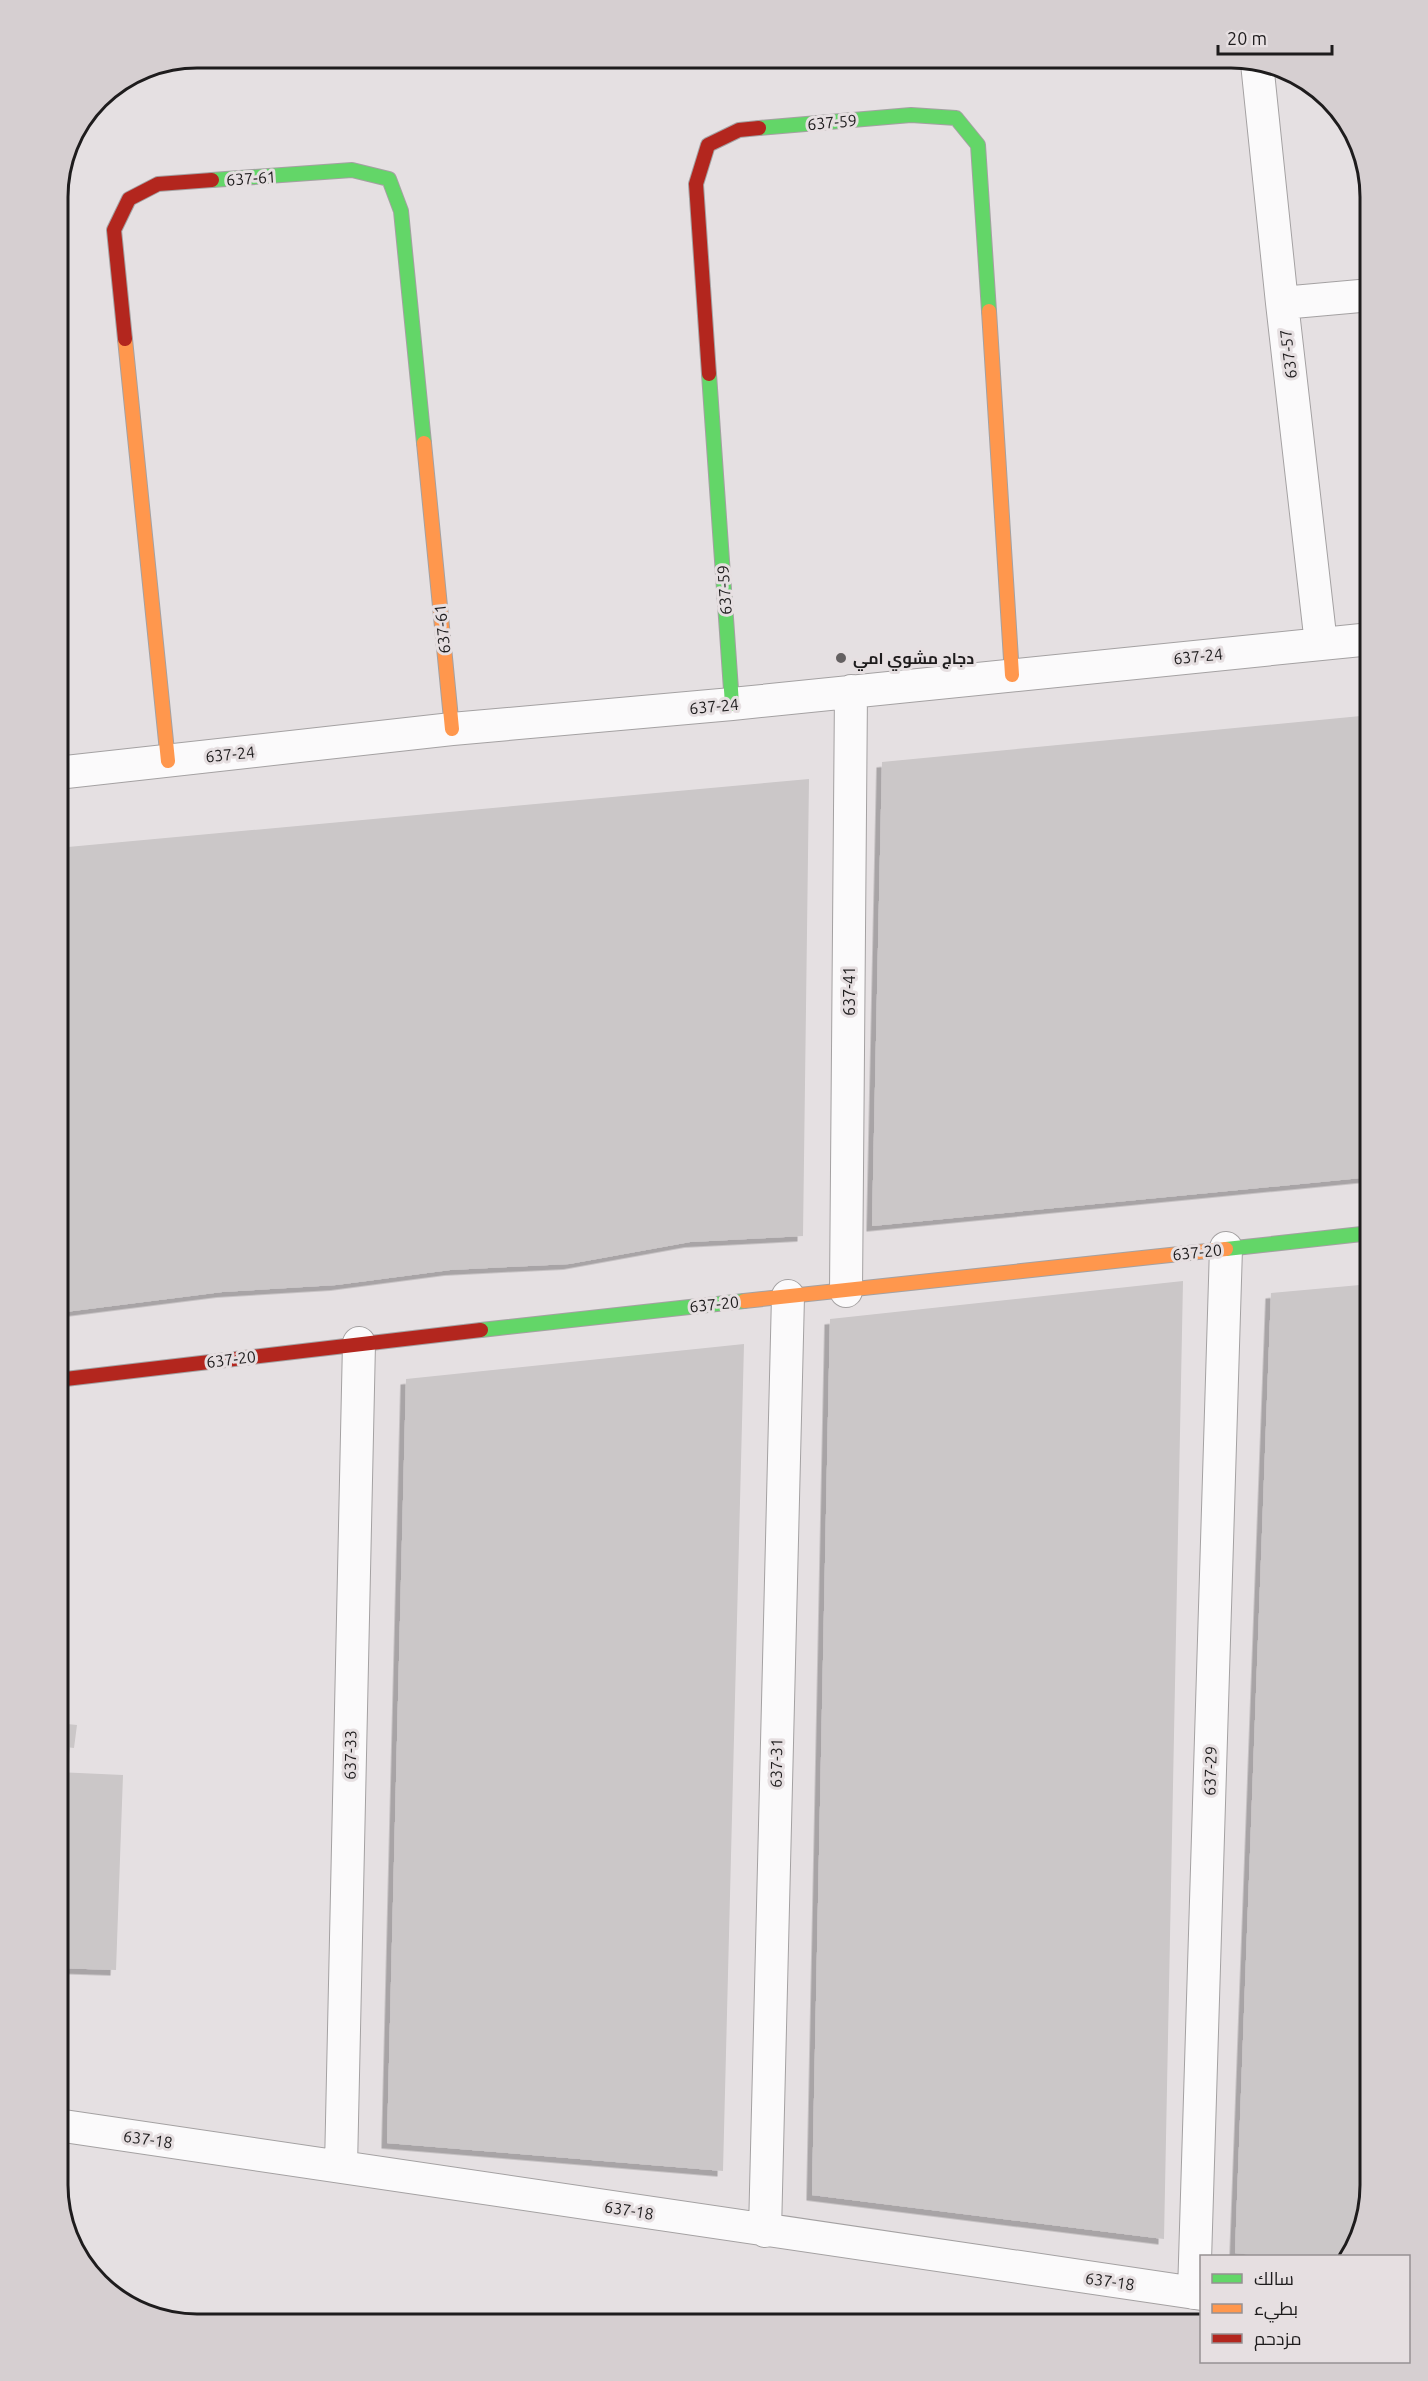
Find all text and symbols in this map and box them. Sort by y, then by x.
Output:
scale bar [1218,18,1332,56]
text: 20 m [1227,28,1267,48]
street label: 637-59 [806,111,858,133]
street label: 637-61 [226,167,276,189]
street label: 637-57 [1276,328,1300,380]
street label: 637-59 [713,565,735,615]
street label: 637-61 [430,603,454,655]
street label: 637-24 [1172,644,1224,668]
place label: دجاج مشوي امي [853,649,974,671]
marker: دجاج مشوي امي [834,651,848,665]
street label: 637-24 [688,695,740,717]
street label: 637-24 [204,742,256,766]
street label: 637-41 [840,966,858,1016]
street label: 637-20 [1171,1240,1223,1264]
street label: 637-20 [688,1292,740,1316]
street label: 637-20 [205,1347,257,1371]
street label: 637-33 [341,1730,359,1780]
street label: 637-31 [767,1738,785,1788]
street label: 637-29 [1200,1746,1220,1796]
street label: 637-18 [122,2127,174,2151]
street label: 637-18 [603,2197,655,2223]
legend [1200,2255,1410,2363]
text: سالك [1254,2268,1294,2288]
street label: 637-18 [1084,2269,1136,2293]
text: بطيء [1254,2298,1298,2323]
text: مزدحم [1254,2328,1302,2351]

